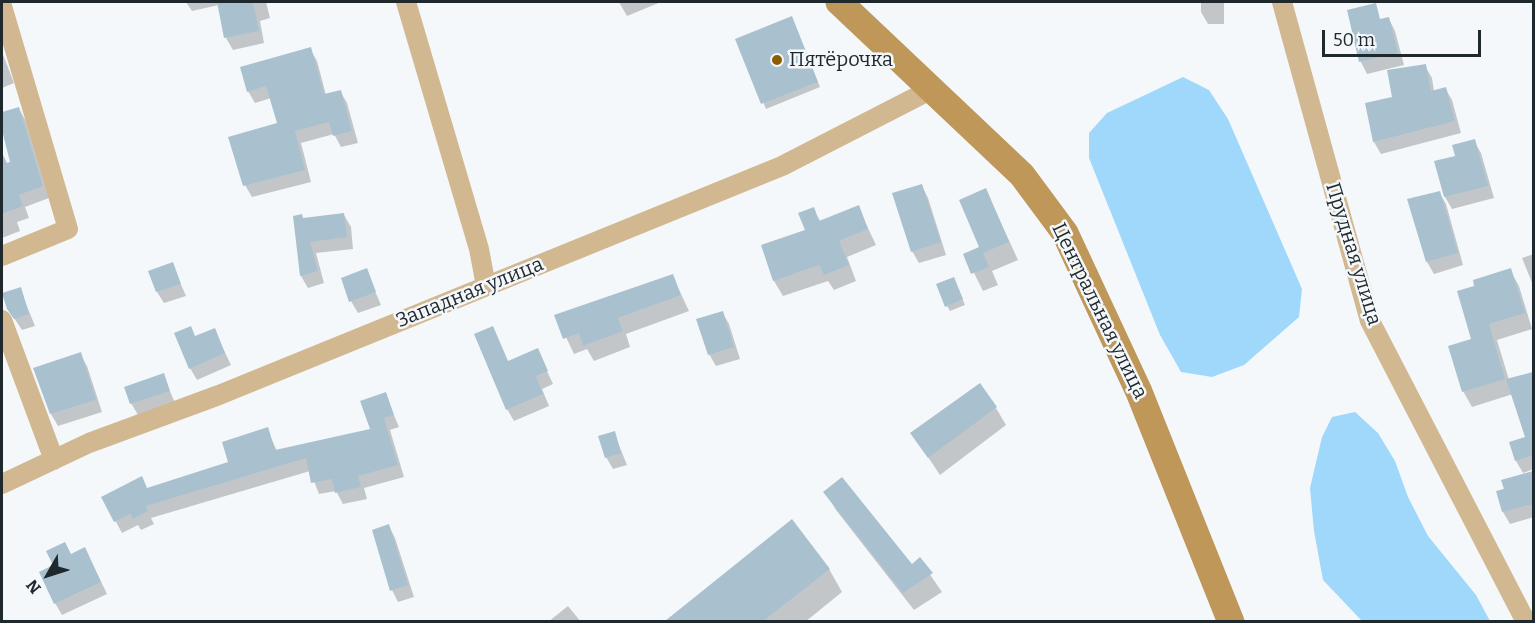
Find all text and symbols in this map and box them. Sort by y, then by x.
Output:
scale bar [1325,18,1484,56]
text: 50 m [1333,29,1375,51]
place label: Пятёрочка [789,48,893,72]
marker: Пятёрочка [770,53,784,67]
street label: Прудная улица [1320,180,1386,328]
street label: Центральная улица [1046,219,1152,403]
street label: Западная улица [393,253,547,333]
north arrow [18,545,78,605]
text: N [22,576,45,597]

